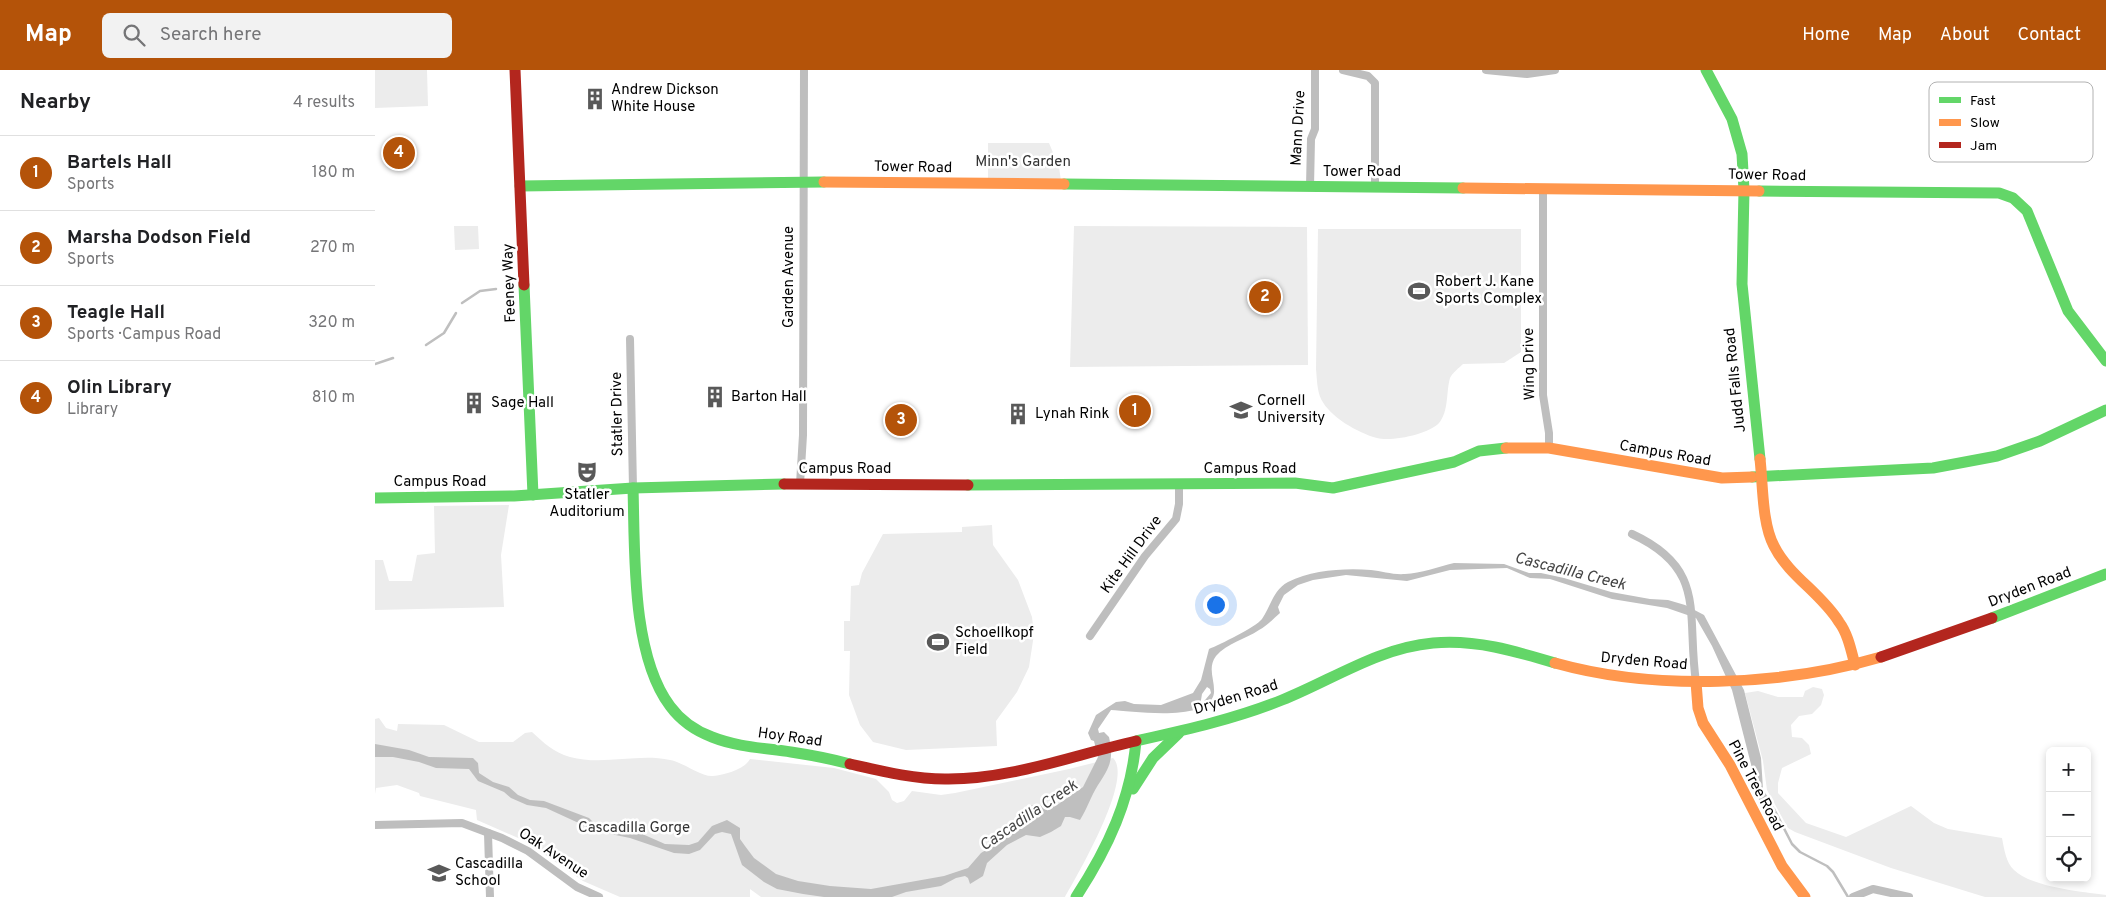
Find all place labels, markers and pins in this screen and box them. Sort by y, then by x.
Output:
place label: Andrew Dickson White House [611,81,719,117]
building icon: Andrew Dickson White House [582,86,608,112]
pin: 4 [383,134,415,172]
place label: Robert J. Kane Sports Complex [1435,273,1542,309]
pin: 2 [1249,278,1281,316]
sports icon: Robert J. Kane Sports Complex [1406,278,1432,304]
building icon: Barton Hall [702,384,728,410]
place label: Barton Hall [731,388,807,407]
building icon: Sage Hall [461,390,487,416]
pin: 1 [1119,392,1151,430]
place label: Cornell University [1257,392,1325,428]
place label: Sage Hall [491,394,554,413]
school or university icon: Cornell University [1228,397,1254,423]
pin: 3 [885,401,917,439]
building icon: Lynah Rink [1005,401,1031,427]
place label: Lynah Rink [1035,405,1109,424]
theatre icon: Statler Auditorium [574,459,600,485]
place label: Statler Auditorium [549,486,625,522]
place label: Schoellkopf Field [955,624,1034,660]
sports icon: Schoellkopf Field [925,629,951,655]
place label: Cascadilla School [455,855,523,891]
school or university icon: Cascadilla School [426,860,452,886]

